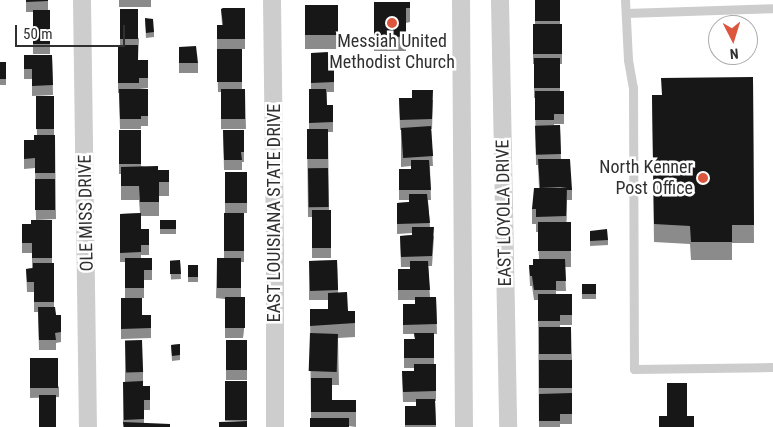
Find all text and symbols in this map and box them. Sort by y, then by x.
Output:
scale bar [18,15,128,47]
north arrow [708,15,758,65]
marker: Messiah United Methodist Church [386,17,398,29]
text: 50 m [23,25,53,43]
place label: Messiah United Methodist Church [329,31,455,74]
text: N [729,46,739,62]
street label: EAST LOUISIANA STATE DRIVE [263,104,285,322]
street label: EAST LOYOLA DRIVE [492,139,516,287]
street label: OLE MISS DRIVE [74,154,98,272]
place label: North Kenner Post Office [599,157,693,200]
marker: North Kenner Post Office [697,172,709,184]

